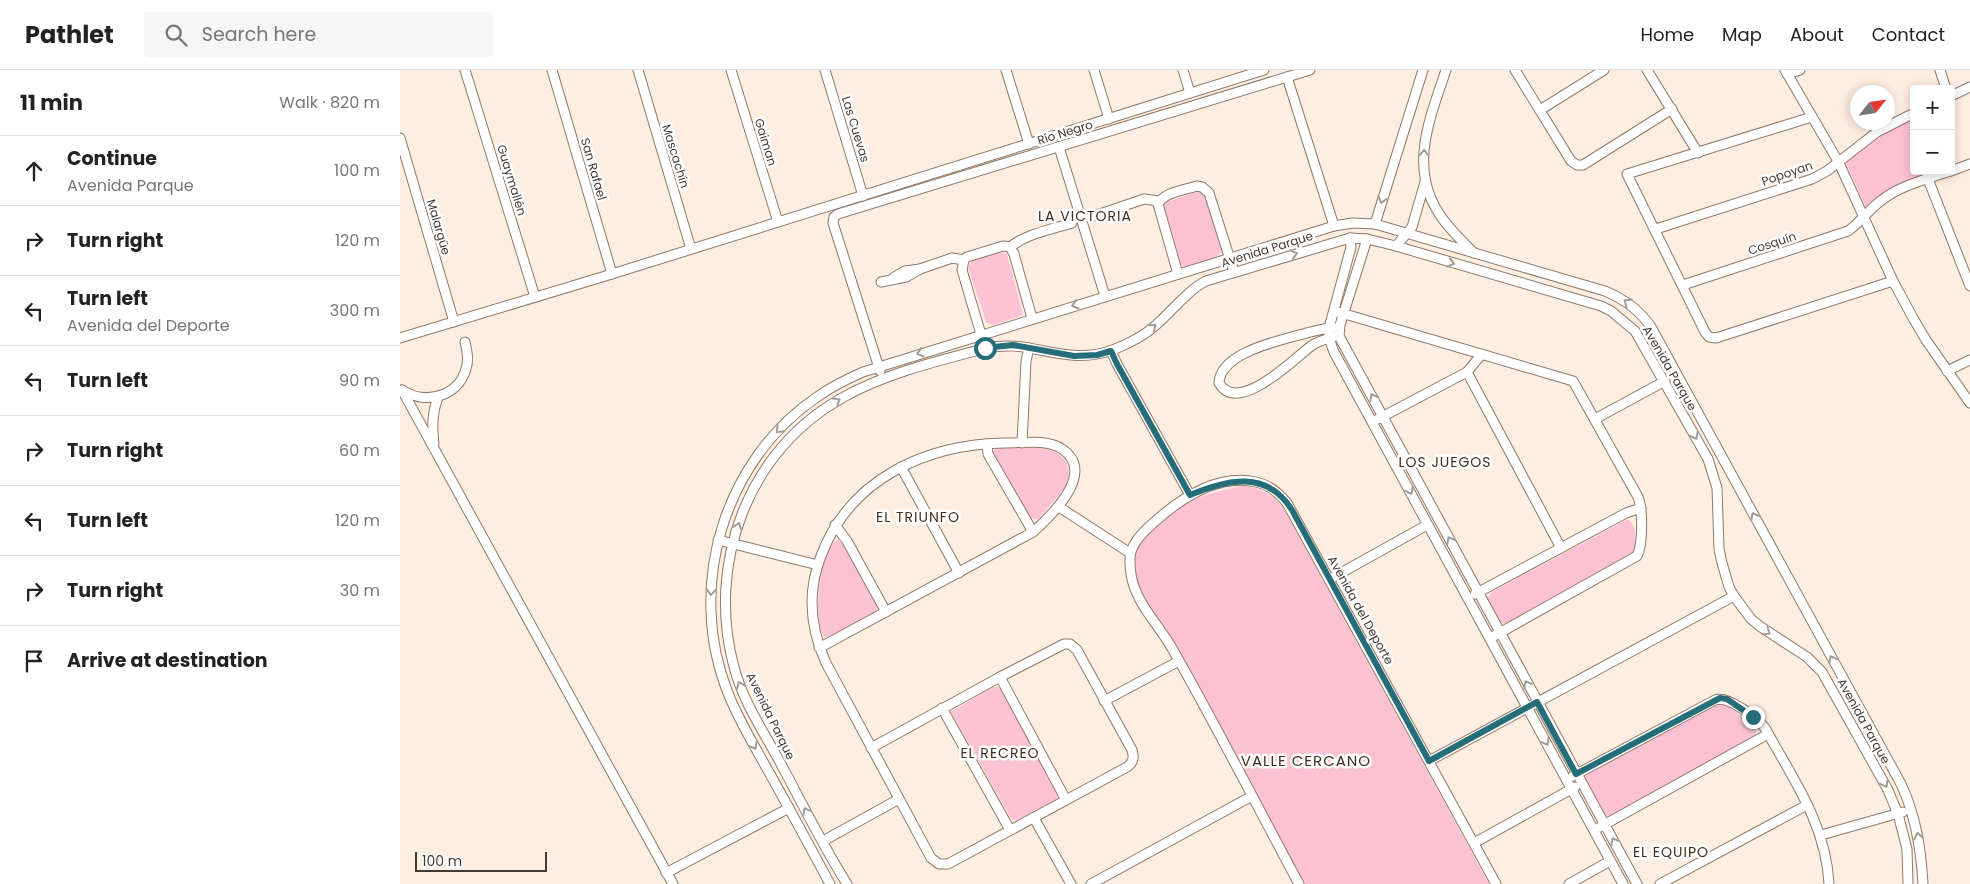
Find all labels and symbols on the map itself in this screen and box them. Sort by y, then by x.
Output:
north arrow [1850,85,1895,130]
street label: Las Cuevas [838,94,874,164]
street label: Río Negro [1035,115,1095,149]
street label: Gaiman [751,116,781,168]
street label: Mascachín [658,122,694,190]
street label: San Rafael [577,136,611,202]
street label: Guaymallén [493,142,531,218]
one-way arrow [1419,149,1429,156]
street label: Popoyan [1759,156,1815,190]
one-way arrow [1378,195,1388,204]
street label: Malargüe [423,197,455,257]
district label: LA VICTORIA [1038,206,1132,226]
street label: Avenida Parque [1219,227,1315,271]
street label: Cosquín [1746,227,1798,259]
one-way arrow [1289,249,1298,259]
one-way arrow [1447,257,1455,267]
one-way arrow [1072,300,1080,310]
one-way arrow [1624,300,1633,308]
street label: Avenida Parque [1639,323,1701,413]
one-way arrow [1148,324,1157,333]
route start [974,337,997,360]
one-way arrow [917,348,925,358]
one-way arrow [1369,394,1379,403]
one-way arrow [831,398,840,408]
one-way arrow [776,424,785,433]
one-way arrow [1689,431,1699,440]
district label: LOS JUEGOS [1398,452,1492,472]
one-way arrow [1404,486,1414,495]
district label: EL TRIUNFO [876,507,960,527]
one-way arrow [1750,513,1760,522]
one-way arrow [732,522,742,530]
one-way arrow [1446,537,1456,546]
street label: Avenida del Deporte [1324,553,1398,667]
one-way arrow [705,588,716,596]
one-way arrow [1761,626,1771,635]
one-way arrow [1828,655,1838,664]
street label: Avenida Parque [743,670,799,762]
street label: Avenida Parque [1834,675,1894,767]
one-way arrow [1523,680,1533,689]
one-way arrow [736,681,747,690]
route end [1742,706,1765,729]
one-way arrow [1540,737,1550,746]
one-way arrow [748,741,758,750]
district label: EL RECREO [960,743,1040,763]
district label: VALLE CERCANO [1241,750,1371,771]
one-way arrow [1879,779,1889,788]
one-way arrow [802,807,812,816]
one-way arrow [1913,831,1924,840]
one-way arrow [1610,838,1620,847]
district label: EL EQUIPO [1633,842,1709,862]
scale bar [415,849,548,872]

